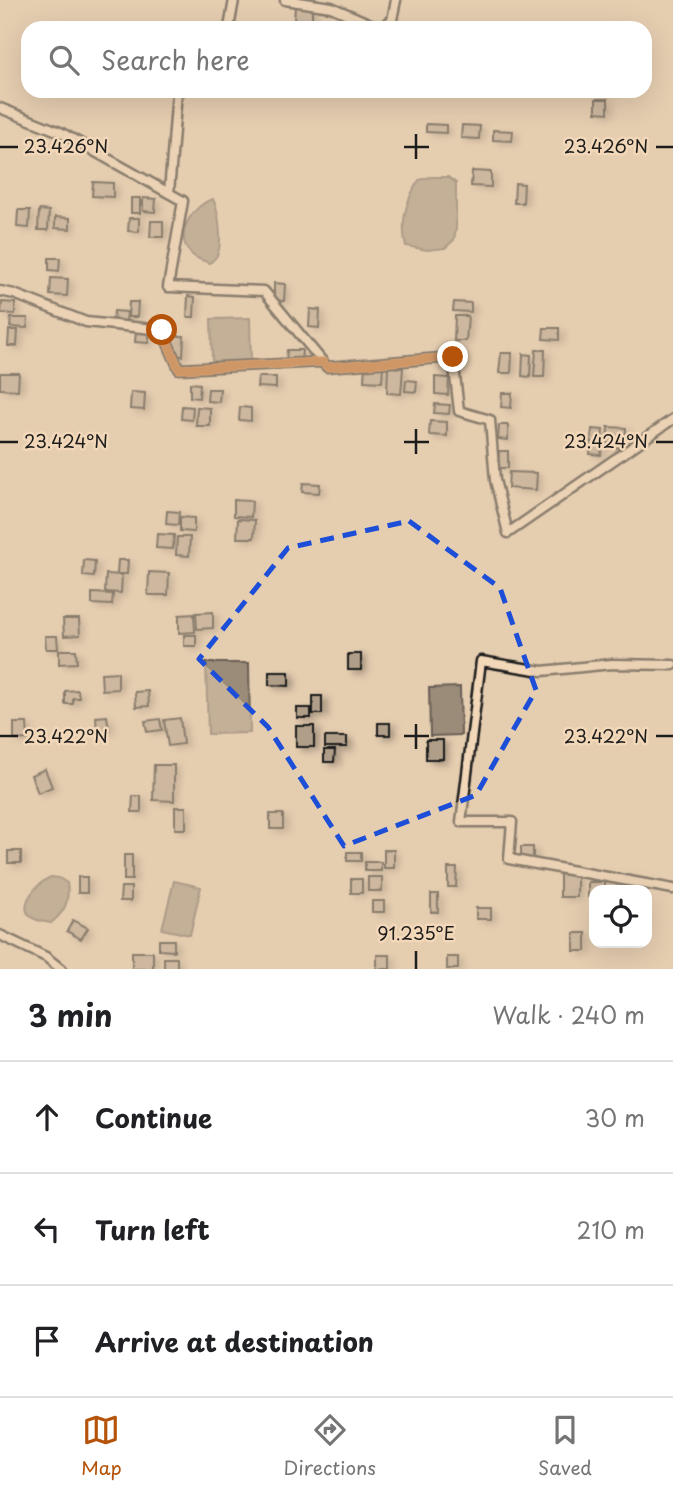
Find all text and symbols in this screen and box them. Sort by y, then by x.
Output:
search box [21,21,652,98]
text: Search here [101,40,250,79]
icon: search [45,41,83,79]
text: 23.426°N [24,132,108,159]
text: 23.426°N [564,132,648,159]
route start [146,314,177,345]
route end [437,341,468,372]
text: 23.424°N [24,427,108,454]
text: 23.424°N [564,427,648,454]
text: 23.422°N [24,722,108,749]
text: 23.422°N [564,722,648,749]
map controls [589,885,652,948]
button: locate [589,885,652,948]
text: 91.235°E [377,919,455,946]
text: 3 min [28,992,113,1037]
text: Walk · 240 m [493,997,645,1032]
icon: ahead [28,1098,66,1136]
text: Continue [95,1098,212,1137]
text: 30 m [584,1100,645,1135]
icon: left [28,1210,66,1248]
text: Turn left [95,1210,210,1249]
text: 210 m [577,1212,645,1247]
icon: arrive [28,1322,66,1360]
text: Arrive at destination [95,1322,374,1361]
tab: Map [81,1411,122,1481]
tab: Directions [284,1411,376,1481]
tab: Saved [538,1411,592,1481]

